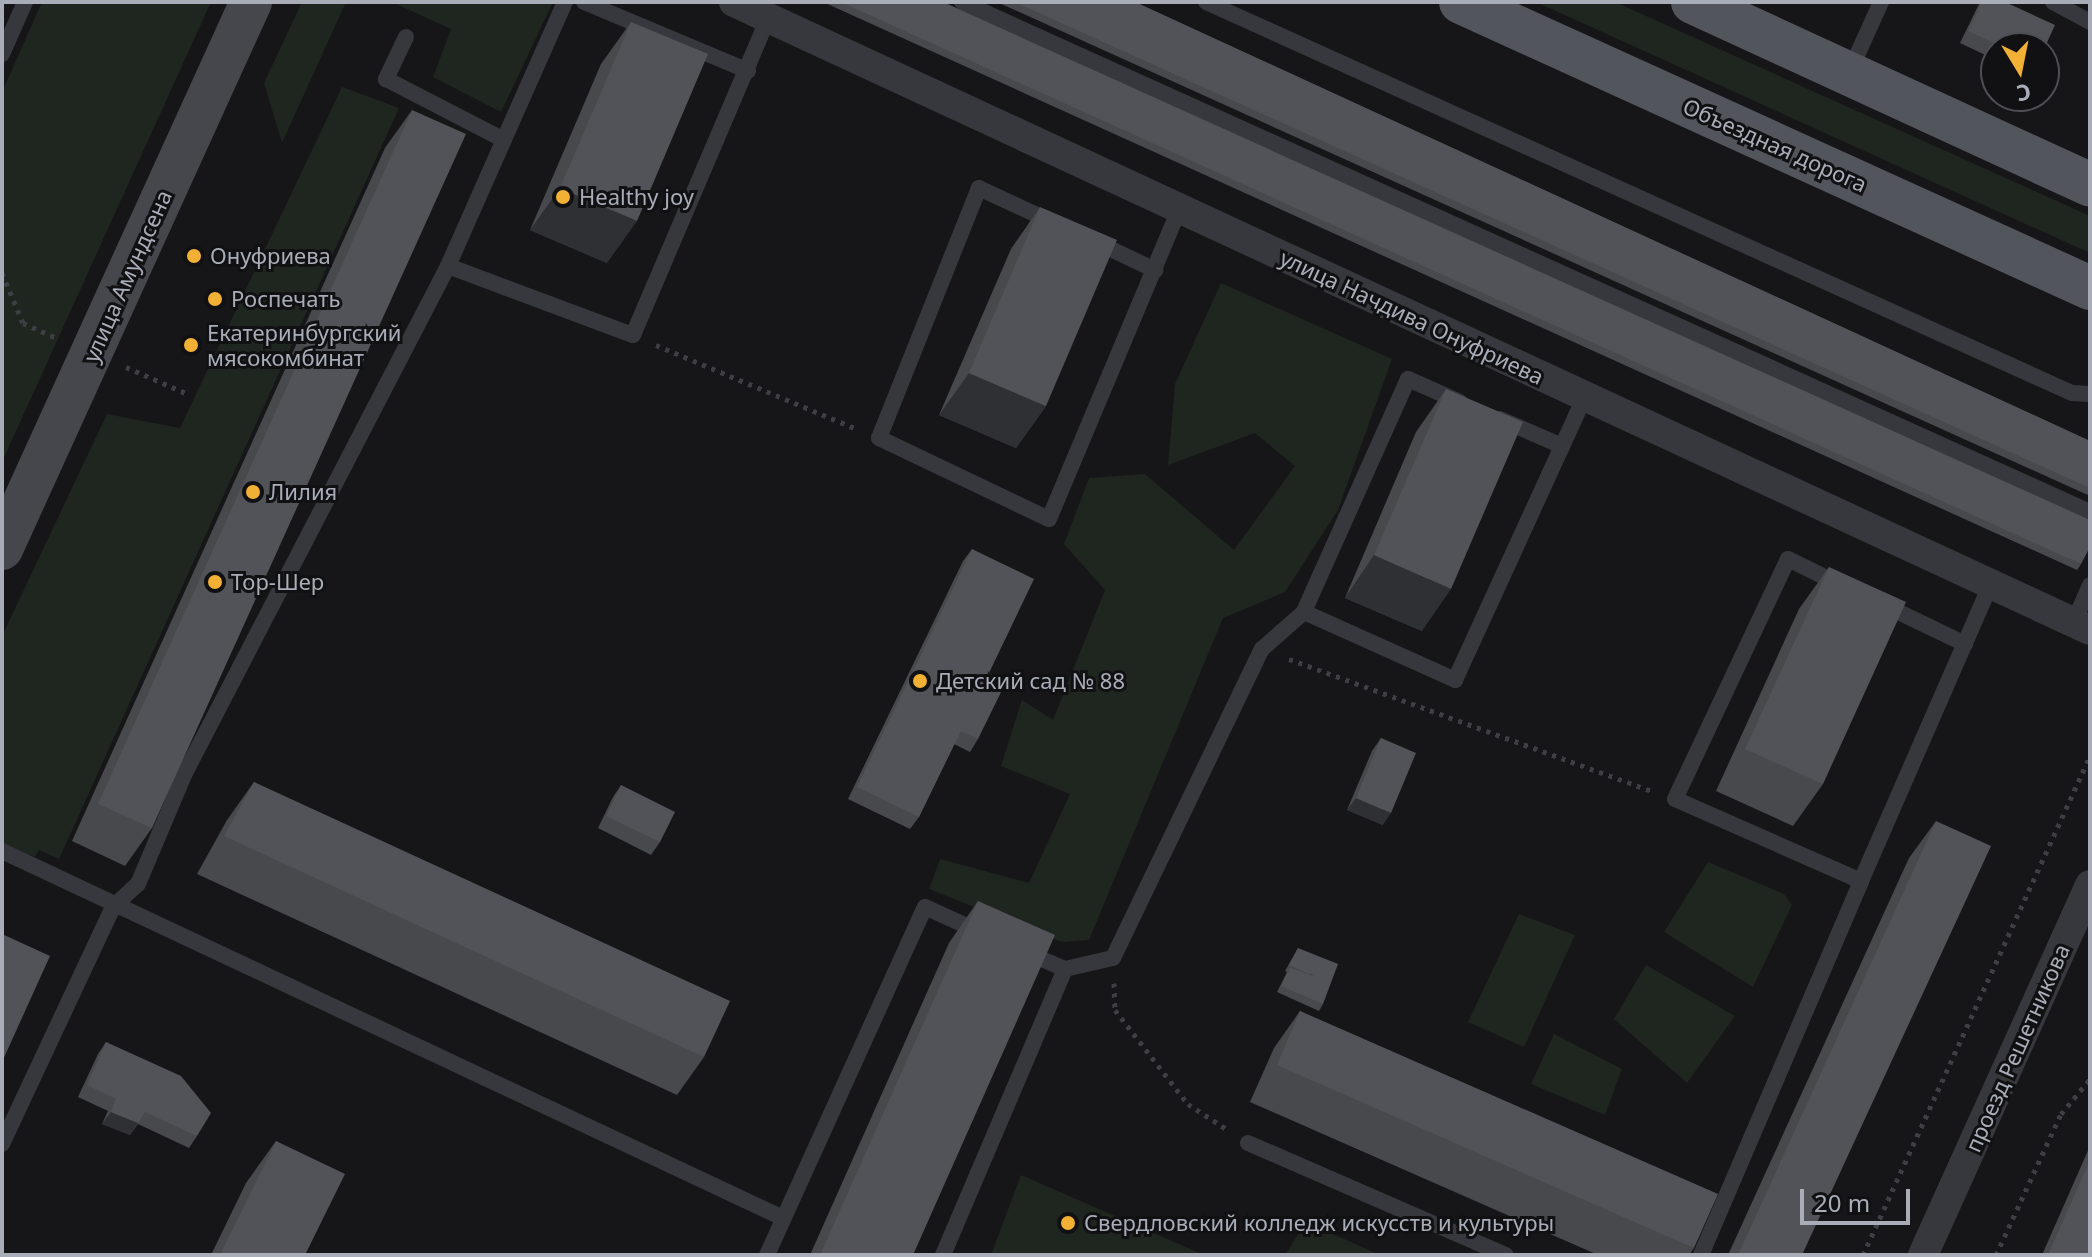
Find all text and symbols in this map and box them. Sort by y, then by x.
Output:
north arrow [1980,32,2060,112]
text: С [2014,78,2033,110]
street label: Объездная дорога [1679,93,1871,197]
place label: Healthy joy [579,184,694,210]
street label: улица Амундсена [77,186,177,366]
marker: Healthy joy [554,188,572,206]
place label: Онуфриева [210,243,331,269]
street label: улица Начдива Онуфриева [1276,244,1548,390]
marker: Онуфриева [185,247,203,265]
place label: Роспечать [231,286,340,312]
marker: Роспечать [206,290,224,308]
place label: Екатеринбургский мясокомбинат [207,319,401,370]
marker: Екатеринбургский мясокомбинат [182,336,200,354]
place label: Лилия [269,479,337,505]
marker: Лилия [244,483,262,501]
place label: Тор-Шер [231,569,324,595]
marker: Тор-Шер [206,573,224,591]
place label: Детский сад № 88 [936,668,1125,694]
marker: Детский сад № 88 [911,672,929,690]
street label: проезд Решетникова [1959,940,2075,1156]
scale bar [1804,1173,1914,1223]
text: 20 m [1814,1186,1870,1219]
place label: Свердловский колледж искусств и культуры [1084,1210,1554,1236]
marker: Свердловский колледж искусств и культуры [1059,1214,1077,1232]

